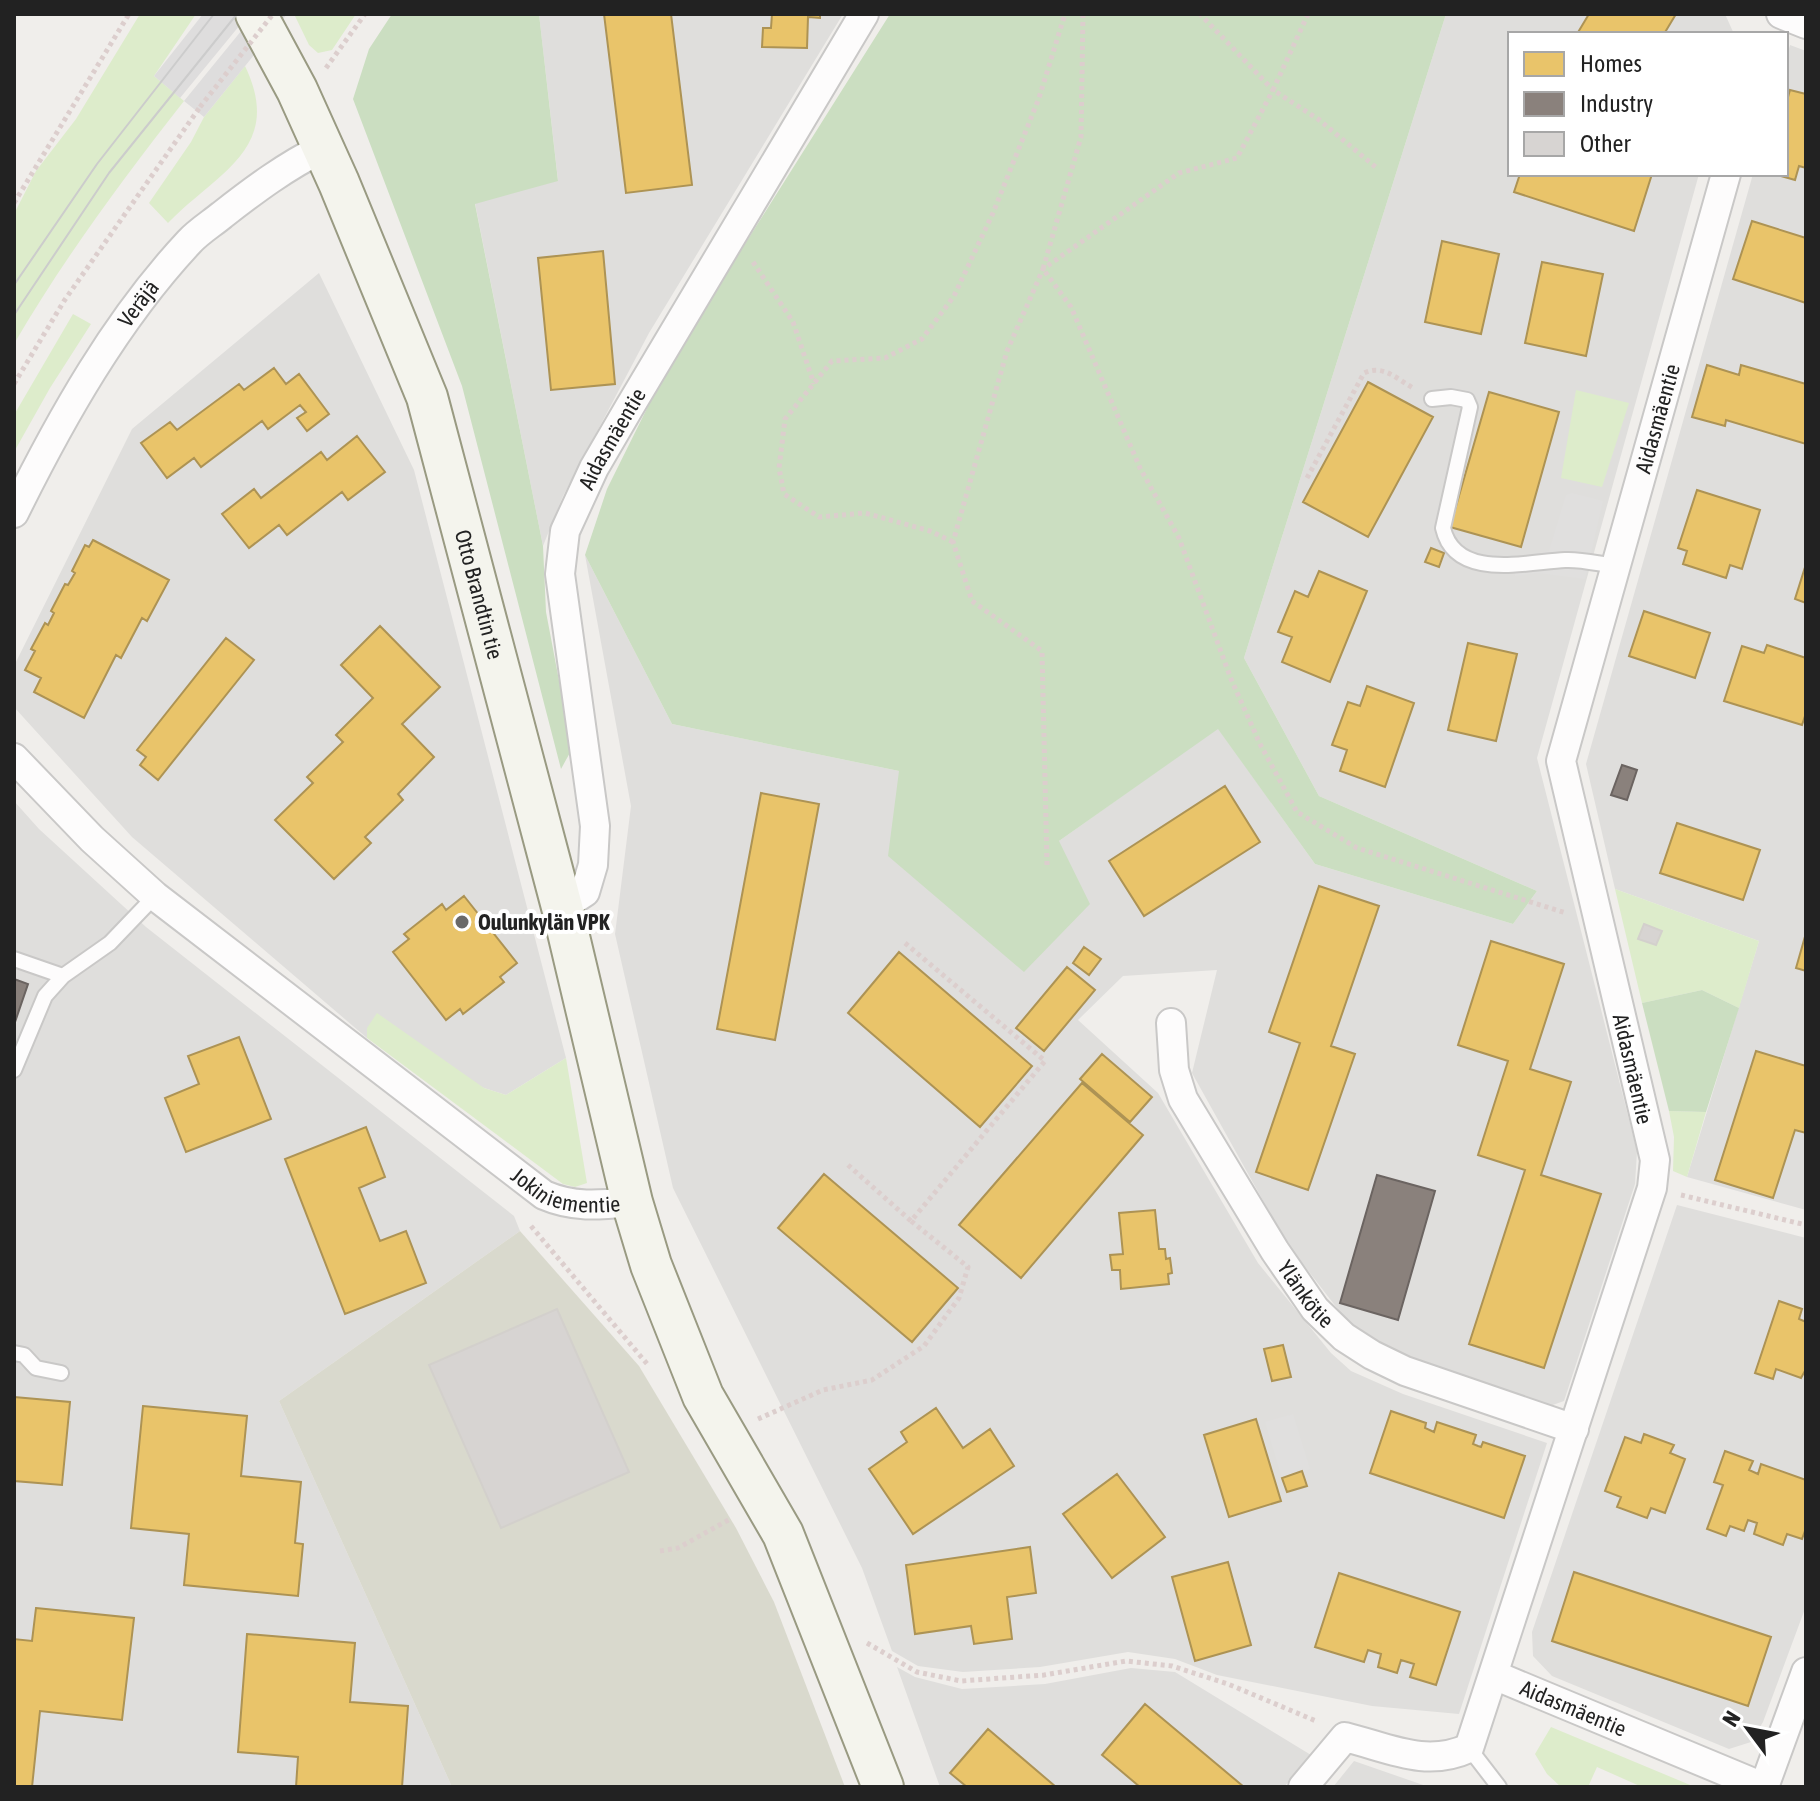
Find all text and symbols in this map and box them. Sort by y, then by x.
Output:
legend [1508,32,1788,176]
text: Homes [1580,50,1642,77]
text: Industry [1580,90,1653,117]
text: Other [1580,130,1631,157]
street label: Veräjä [112,275,164,332]
street label: Aidasmäentie [1630,361,1685,476]
street label: Aidasmäentie [573,383,651,493]
street label: Otto Brandtin tie [450,527,509,662]
place label: Oulunkylän VPK [478,909,610,935]
marker: Oulunkylän VPK [453,913,471,931]
street label: Aidasmäentie [1608,1011,1658,1127]
street label: Jokiniementie [506,1162,621,1218]
street label: Ylänkötie [1272,1255,1339,1333]
street label: Aidasmäentie [1516,1674,1630,1742]
north arrow [1708,1689,1788,1769]
text: N [1717,1706,1746,1731]

